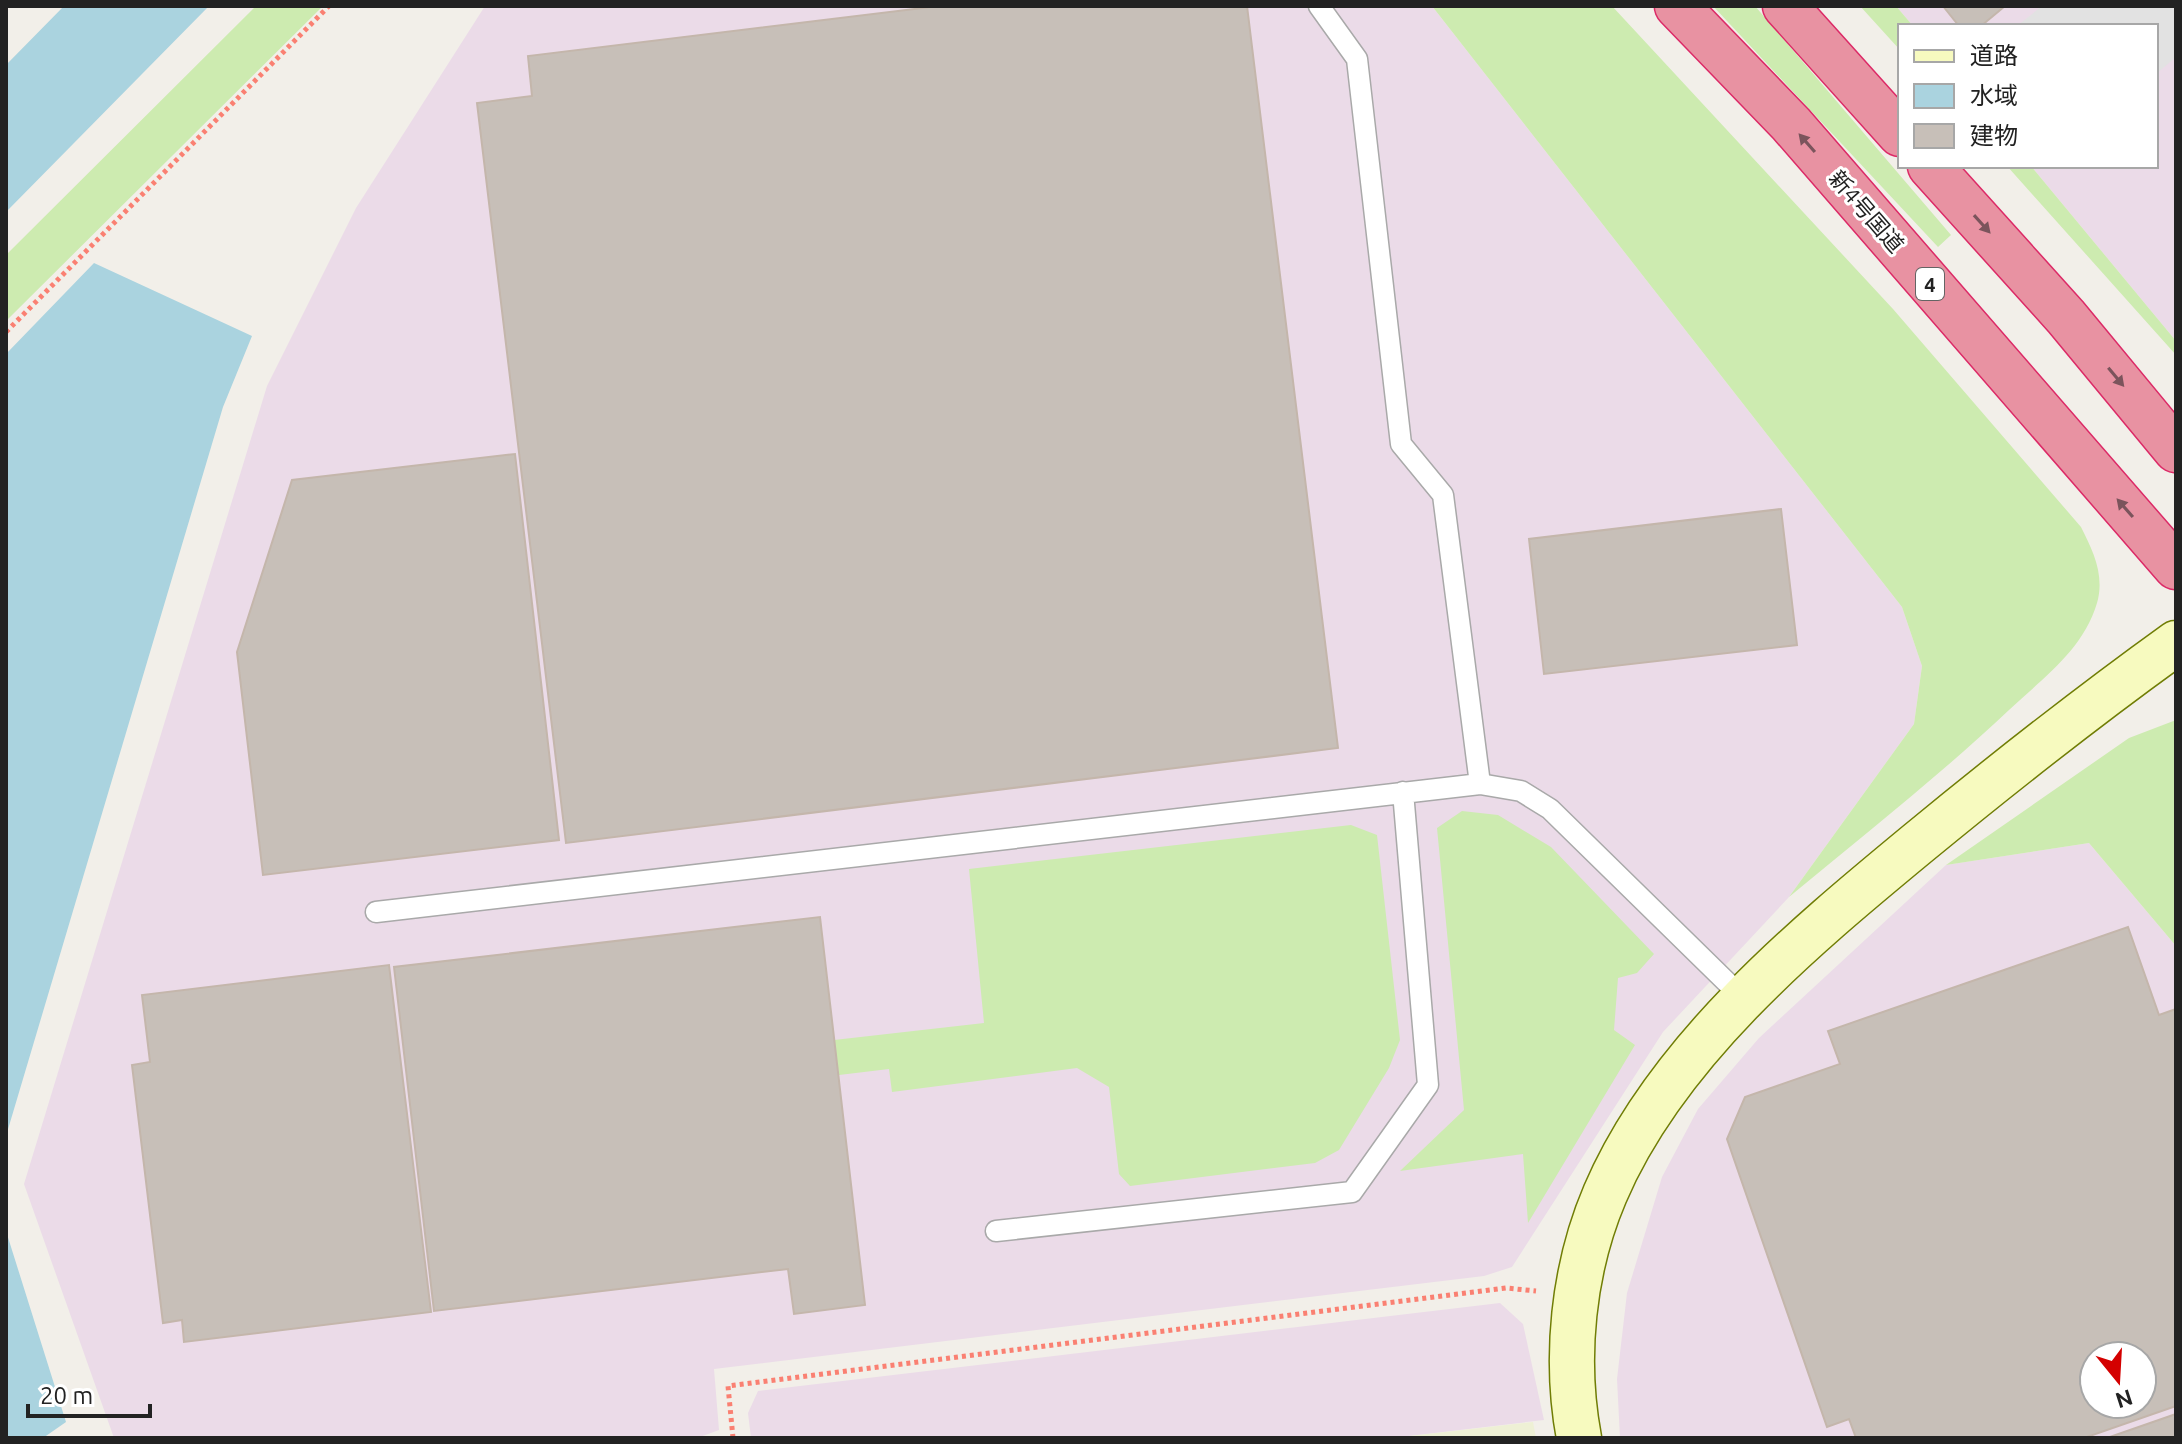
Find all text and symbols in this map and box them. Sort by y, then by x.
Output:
legend [1898,24,2158,168]
text: 道路 [1970,42,2018,69]
text: 水域 [1970,82,2018,109]
text: 建物 [1970,122,2018,149]
one-way arrow [1799,134,1817,153]
street label: 新4号国道 [1825,165,1909,257]
one-way arrow [1973,213,1990,233]
road number: 4 [1916,268,1944,300]
one-way arrow [2107,367,2124,387]
one-way arrow [2117,499,2134,519]
north arrow [2078,1340,2158,1420]
scale bar [28,1368,150,1418]
text: 20 m [40,1382,93,1409]
text: N [2113,1385,2136,1414]

